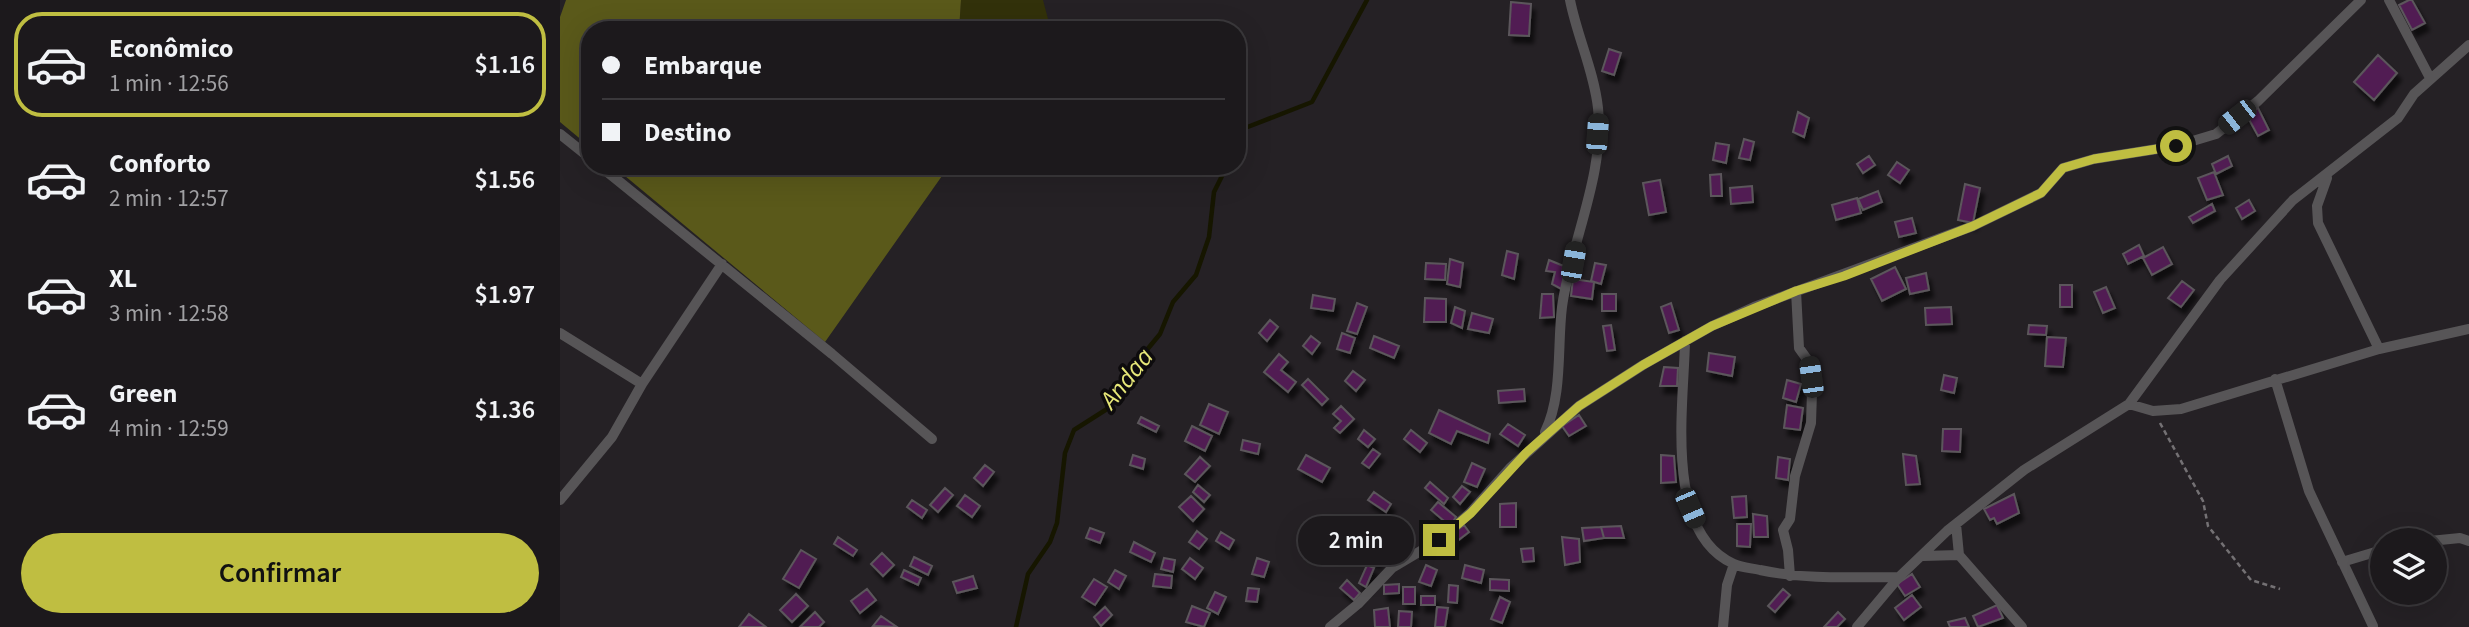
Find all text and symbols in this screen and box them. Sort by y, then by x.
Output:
text: Econômico [109,30,234,67]
icon: car [25,33,88,96]
text: $1.16 [474,46,535,83]
text: Embarque [644,47,762,84]
text: 1 min · 12:56 [109,67,229,100]
car [2214,96,2261,138]
car [1586,112,1609,156]
text: Destino [644,114,731,151]
route start [2160,130,2192,162]
text: Conforto [109,145,211,182]
icon: car [25,148,88,211]
text: $1.56 [474,161,535,198]
text: 2 min · 12:57 [109,182,229,215]
car [1560,239,1587,285]
text: XL [109,260,137,297]
icon: car [25,263,88,326]
text: $1.97 [474,276,535,313]
text: 3 min · 12:58 [109,297,229,330]
water label: Andaa [1089,340,1162,418]
car [1798,355,1825,399]
text: Green [109,375,177,412]
icon: car [25,378,88,441]
text: $1.36 [474,391,535,428]
text: 4 min · 12:59 [109,412,229,445]
car [1673,485,1708,531]
callout: 2 min [1299,516,1414,564]
text: 2 min [1329,524,1383,557]
route end [1423,524,1455,556]
map controls [2370,528,2447,605]
button: layers [2370,528,2447,605]
button: Confirmar [21,533,539,613]

